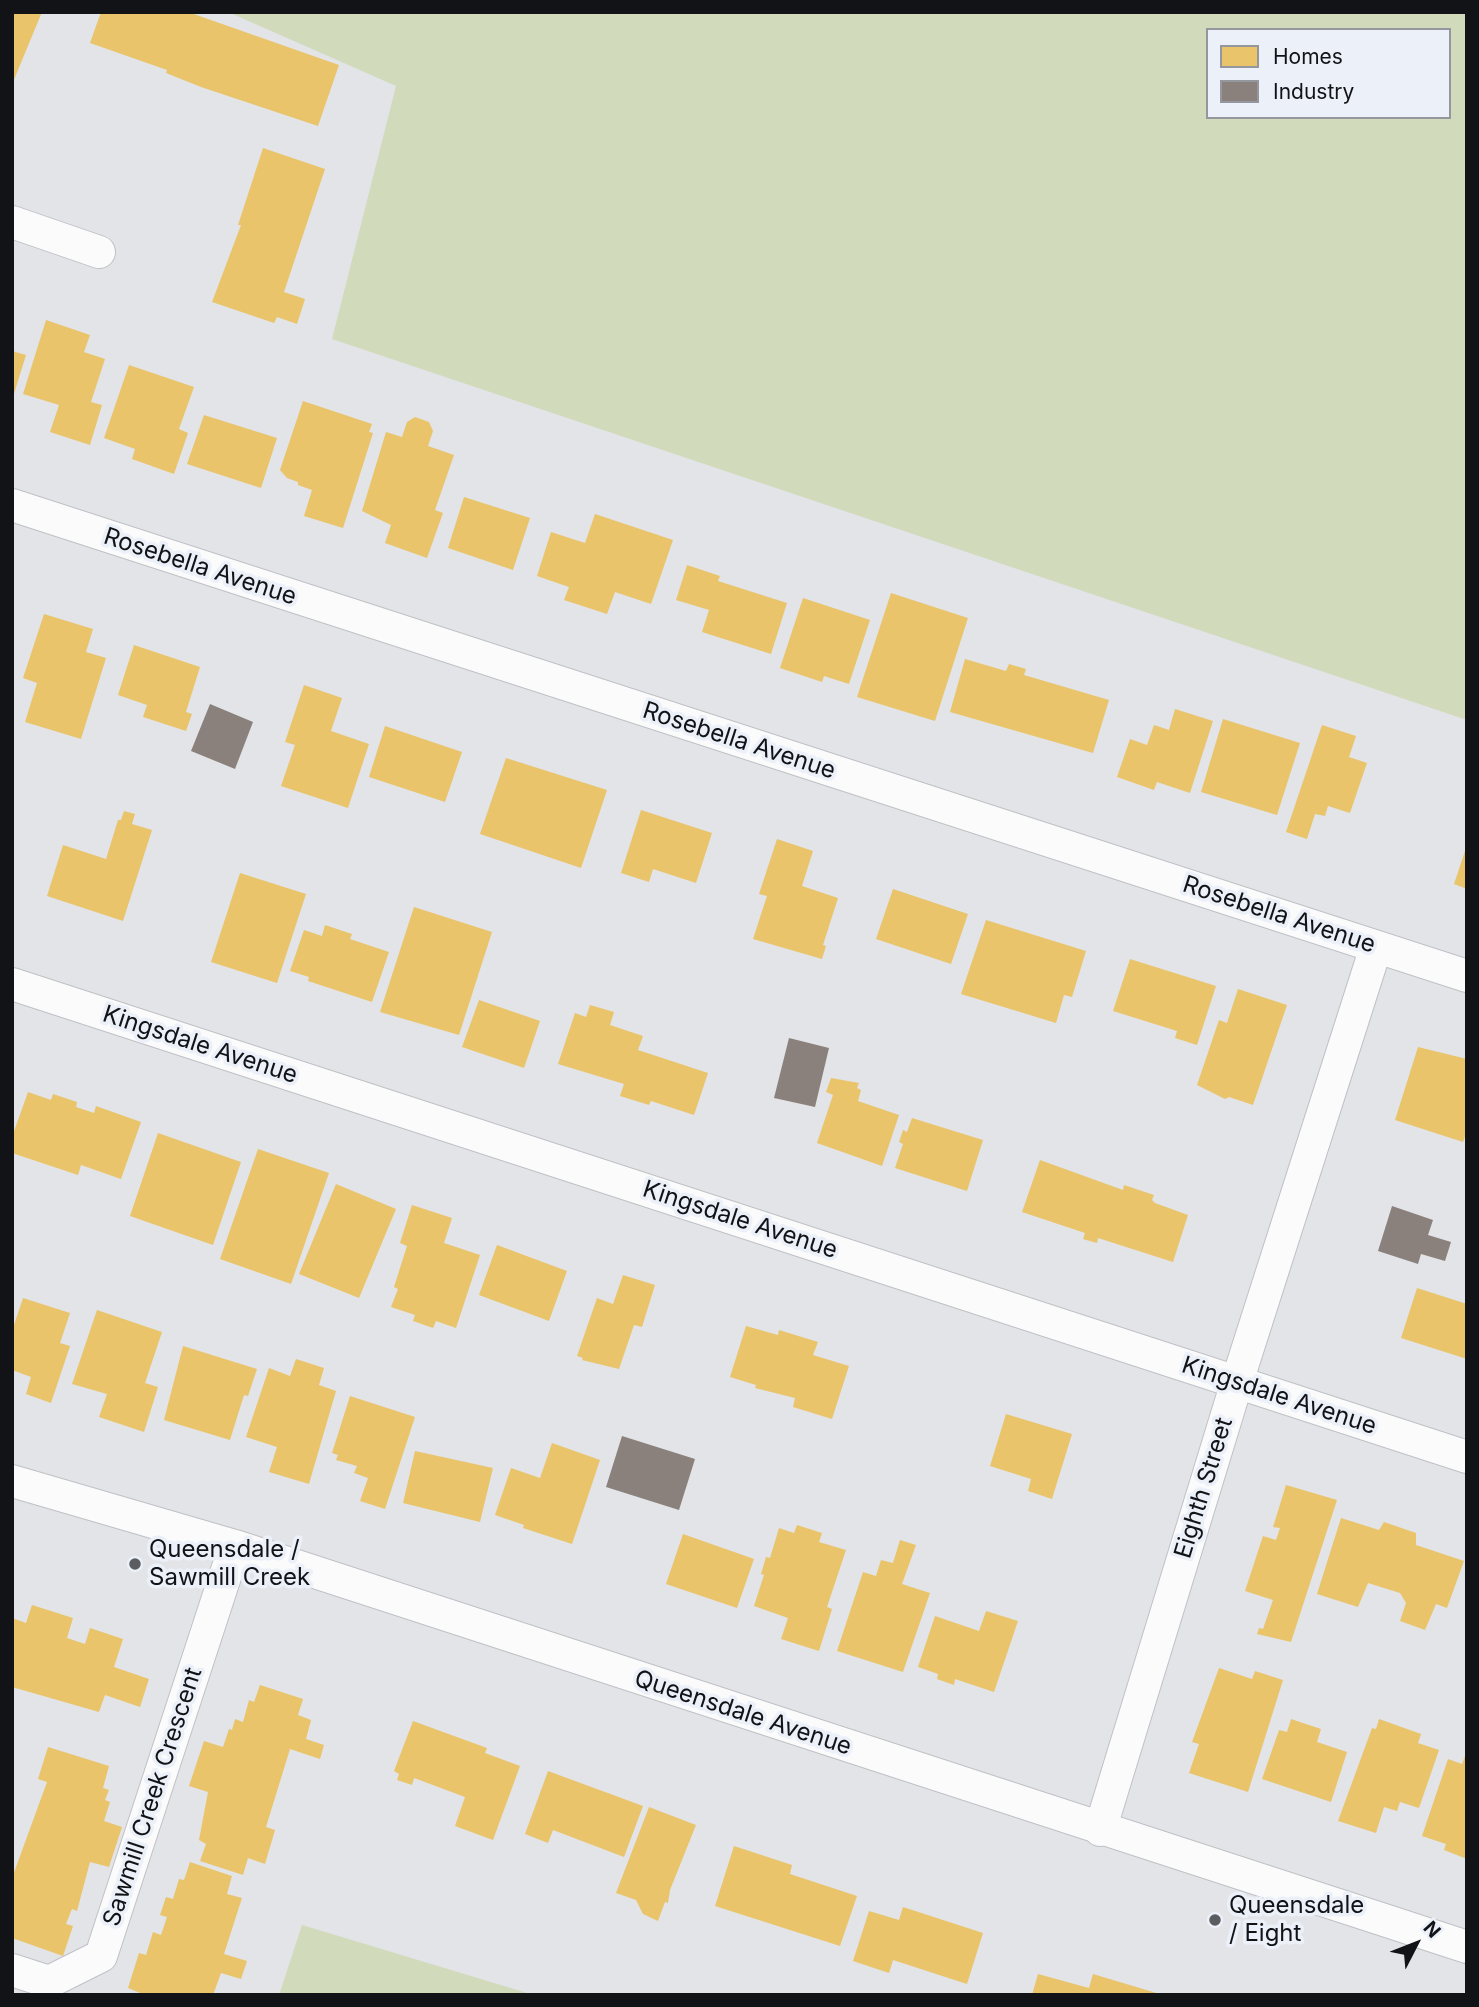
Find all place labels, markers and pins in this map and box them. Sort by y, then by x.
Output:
place label: Queensdale / Sawmill Creek [149,1536,310,1592]
marker: Queensdale / Sawmill Creek [127,1556,143,1572]
place label: Queensdale / Eight [1229,1892,1364,1948]
marker: Queensdale / Eight [1207,1912,1223,1928]

